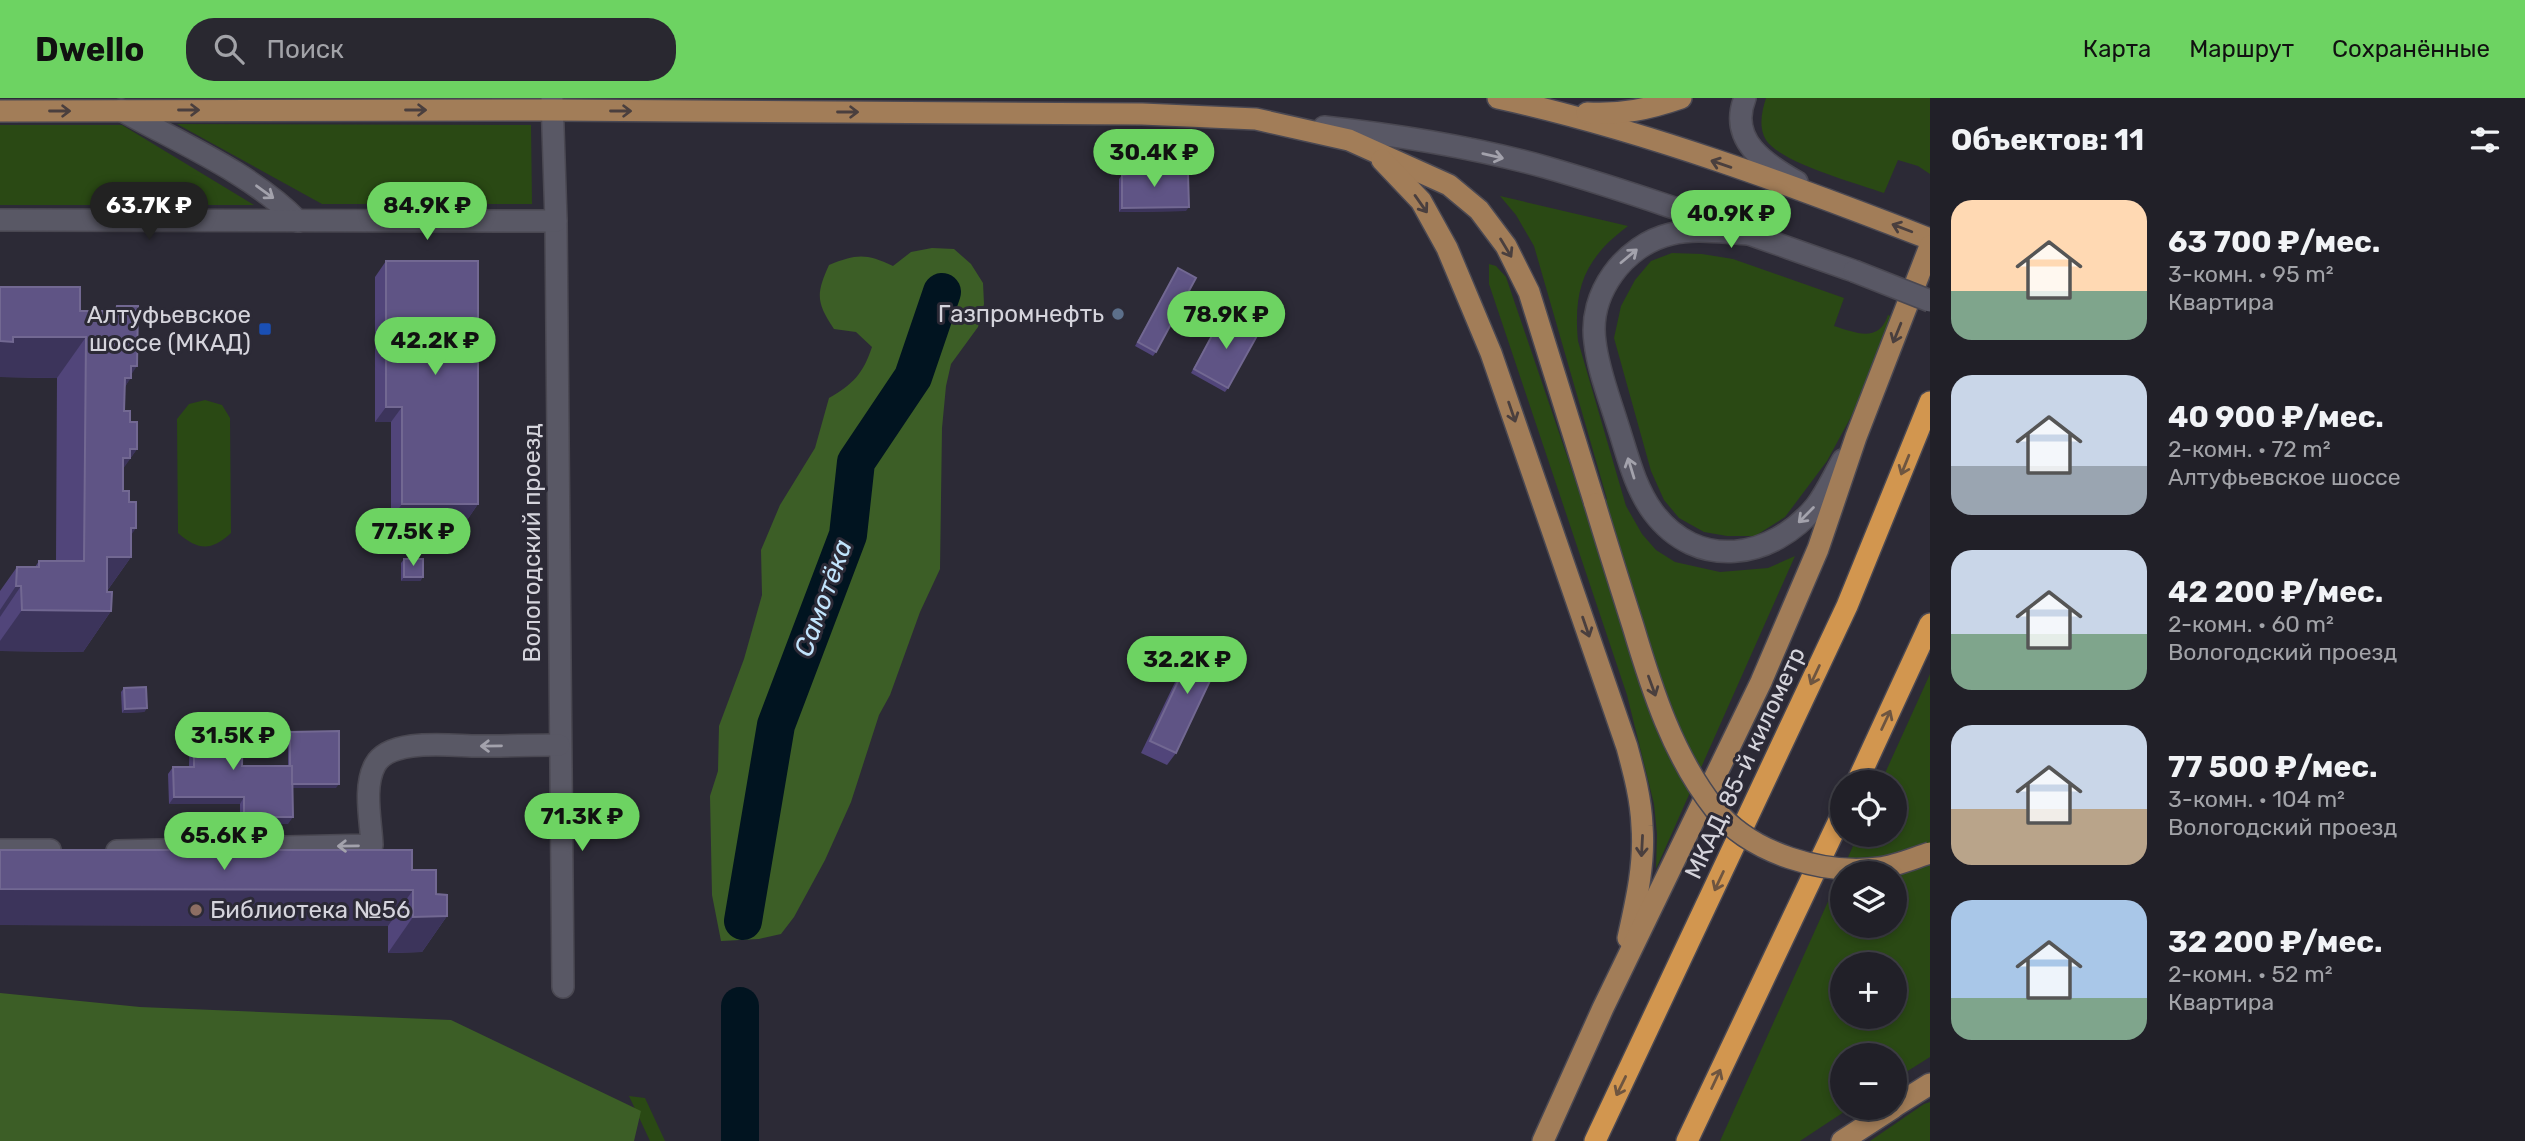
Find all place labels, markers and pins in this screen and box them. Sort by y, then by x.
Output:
pin: 30.4K ₽ [1089,130,1219,189]
pin: 63.7K ₽ [84,183,214,242]
pin: 84.9K ₽ [362,183,492,242]
pin: 40.9K ₽ [1666,190,1796,250]
pin: 78.9K ₽ [1161,292,1291,351]
place label: Газпромнефть [938,300,1104,328]
place label: Алтуфьевское шоссе (МКАД) [87,301,251,357]
marker: Газпромнефть [1110,306,1126,322]
pin: 42.2K ₽ [370,317,500,377]
marker: Алтуфьевское шоссе (МКАД) [257,321,273,337]
pin: 77.5K ₽ [348,508,478,568]
pin: 32.2K ₽ [1122,636,1252,696]
pin: 31.5K ₽ [168,712,298,772]
pin: 71.3K ₽ [517,794,647,853]
pin: 65.6K ₽ [159,812,289,872]
place label: Библиотека №56 [210,896,410,924]
marker: Библиотека №56 [188,902,204,918]

